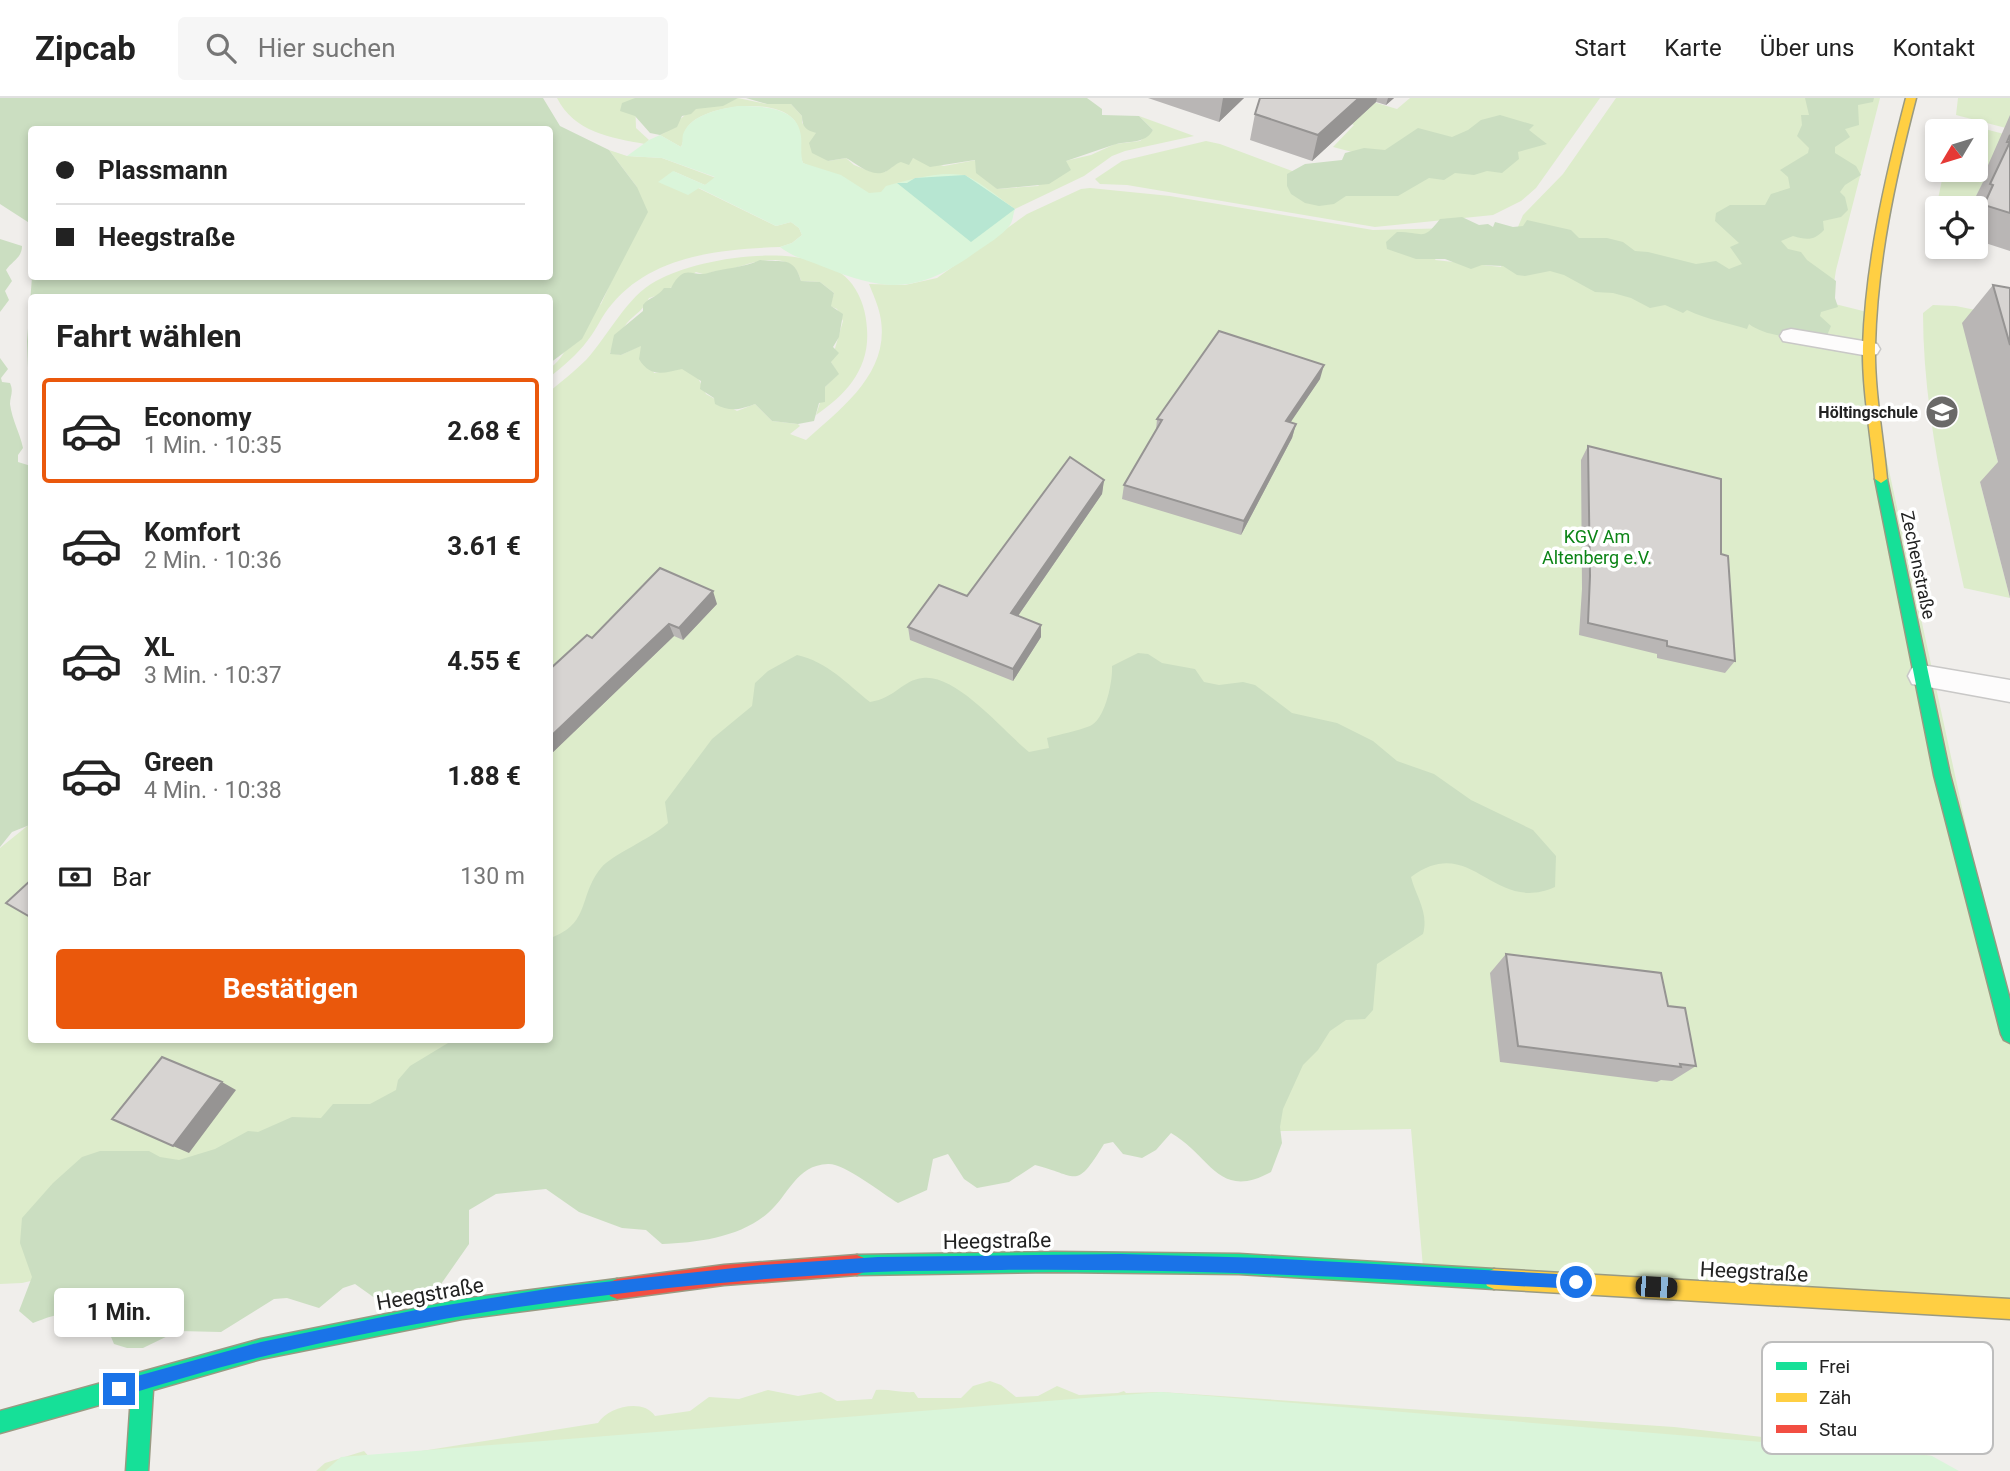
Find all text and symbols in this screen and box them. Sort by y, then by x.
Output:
search box [178,17,668,80]
text: Zipcab [35,29,136,68]
icon: search [202,29,240,67]
text: Hier suchen [258,33,396,63]
text: Start [1575,34,1626,62]
text: Karte [1664,34,1722,62]
text: Über uns [1760,34,1854,62]
text: Kontakt [1892,34,1975,62]
north arrow [1925,119,1988,182]
map controls [1925,119,1988,259]
text: Plassmann [98,155,228,185]
button: locate [1925,196,1988,259]
text: Heegstraße [98,222,235,252]
text: Fahrt wählen [56,317,242,355]
school or university icon: Höltingschule [1923,393,1961,431]
icon: car [60,399,123,462]
text: Economy [144,402,251,432]
place label: Höltingschule [1818,403,1918,422]
text: 2.68 € [447,416,521,446]
text: 1 Min. · 10:35 [144,432,282,459]
street label: Zechenstraße [1897,509,1940,621]
icon: car [60,514,123,577]
text: Komfort [144,517,240,547]
park label: KGV Am Altenberg e.V. [1542,526,1652,568]
text: 3.61 € [447,531,521,561]
text: 2 Min. · 10:36 [144,547,282,574]
icon: car [60,629,123,692]
text: XL [144,632,175,662]
text: 4.55 € [447,646,521,676]
text: 3 Min. · 10:37 [144,662,282,689]
icon: car [60,744,123,807]
text: Green [144,747,214,777]
text: 1.88 € [447,761,521,791]
text: 4 Min. · 10:38 [144,777,282,804]
icon: cash [56,858,94,896]
text: Bar [112,862,151,892]
text: 130 m [460,863,525,890]
button: Bestätigen [56,949,525,1029]
street label: Heegstraße [943,1228,1051,1254]
street label: Heegstraße [1699,1257,1809,1287]
route start [1560,1266,1592,1298]
street label: Heegstraße [374,1273,486,1315]
car [1635,1275,1678,1299]
callout: 1 Min. [54,1288,184,1336]
text: 1 Min. [87,1299,151,1326]
legend [1762,1342,1993,1454]
text: Frei [1819,1355,1850,1378]
route end [103,1373,135,1405]
text: Zäh [1819,1386,1851,1409]
text: Stau [1819,1418,1857,1441]

